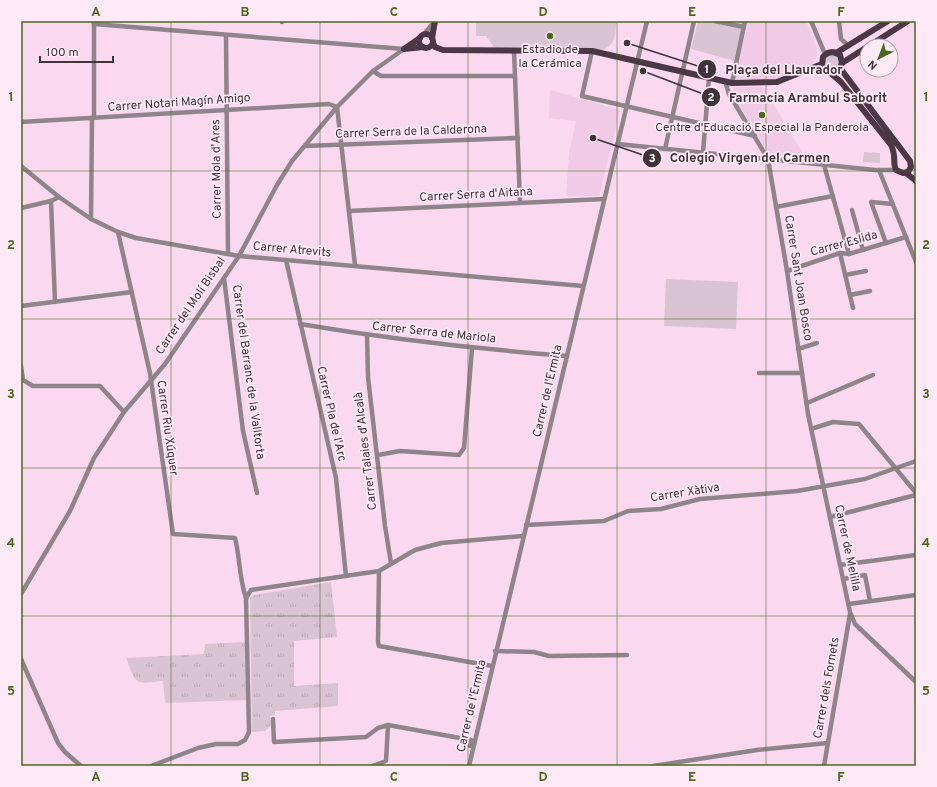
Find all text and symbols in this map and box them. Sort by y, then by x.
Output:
text: A [91,5,101,21]
text: B [241,5,250,21]
text: C [390,5,398,21]
text: D [538,5,548,21]
text: E [688,5,696,21]
text: F [837,5,845,21]
marker: Estadio de la Cerámica [545,31,555,41]
scale bar [40,38,113,64]
north arrow [859,38,899,78]
place label: Estadio de la Cerámica [518,42,582,72]
text: 100 m [46,45,79,61]
callout: Plaça del Llaurador [697,56,851,81]
text: N [865,57,881,73]
text: 1 [705,62,709,78]
text: Plaça del Llaurador [725,63,843,79]
callout: Farmacia Arambul Saborit [701,85,895,110]
text: 1 [8,90,14,106]
street label: Carrer Notari Magín Amigo [107,90,251,116]
text: 2 [707,90,715,106]
text: 1 [923,90,929,106]
text: Farmacia Arambul Saborit [729,91,887,107]
marker: Centre d'Educació Especial la Panderola [757,110,767,120]
street label: Carrer Mola d'Ares [208,119,226,219]
place label: Centre d'Educació Especial la Panderola [655,120,869,136]
street label: Carrer Serra de la Calderona [335,121,487,143]
callout: Colegio Virgen del Carmen [642,145,839,170]
text: 3 [648,151,656,167]
text: Colegio Virgen del Carmen [670,151,830,167]
street label: Carrer Serra d'Aitana [419,184,533,206]
street label: Carrer Sant Joan Bosco [780,214,816,342]
street label: Carrer Eslida [809,227,879,261]
text: 2 [7,238,15,254]
text: 2 [922,238,930,254]
street label: Carrer Atrevits [252,239,332,261]
street label: Carrer del Molí Bisbal [152,254,230,358]
street label: Carrer del Barranc de la Valltorta [228,284,268,460]
street label: Carrer Serra de Mariola [371,319,497,347]
street label: Carrer de l'Ermita [530,343,566,439]
street label: Carrer Pla de l'Arc [312,365,350,463]
street label: Carrer Riu Xúquer [152,379,182,477]
text: 3 [7,387,15,403]
text: 3 [922,387,930,403]
street label: Carrer Talaies d'Alcalà [351,391,381,511]
street label: Carrer Xàtiva [649,480,721,506]
street label: Carrer de Melilla [830,503,864,593]
text: 4 [7,536,15,552]
text: 4 [922,536,930,552]
street label: Carrer dels Fornets [810,636,844,740]
street label: Carrer de l'Ermita [454,658,490,754]
text: 5 [7,684,15,700]
text: 5 [922,684,930,700]
text: A [91,770,101,786]
text: B [241,770,250,786]
text: C [390,770,398,786]
text: D [538,770,548,786]
text: E [688,770,696,786]
text: F [837,770,845,786]

